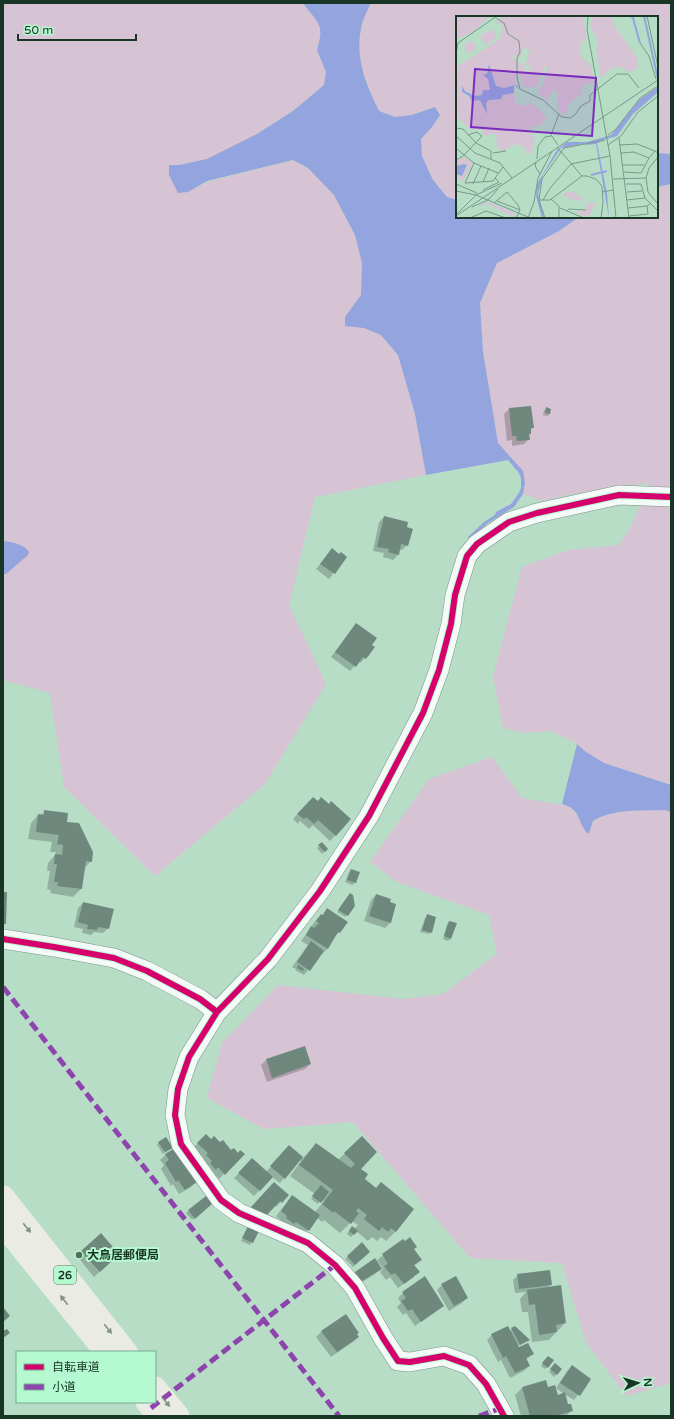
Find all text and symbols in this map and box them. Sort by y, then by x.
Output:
scale bar [18,16,136,42]
inset map [456,16,658,218]
text: 50 m [24,23,53,37]
one-way arrow [23,1222,32,1233]
place label: 大鳥居郵便局 [87,1248,159,1262]
marker: 大鳥居郵便局 [74,1250,84,1260]
road number: 26 [54,1266,76,1284]
one-way arrow [59,1295,68,1305]
one-way arrow [104,1324,113,1335]
legend [16,1351,156,1403]
text: 自転車道 [52,1360,100,1374]
north arrow [618,1363,658,1403]
text: N [641,1377,654,1387]
text: 小道 [52,1380,76,1394]
one-way arrow [162,1397,171,1407]

